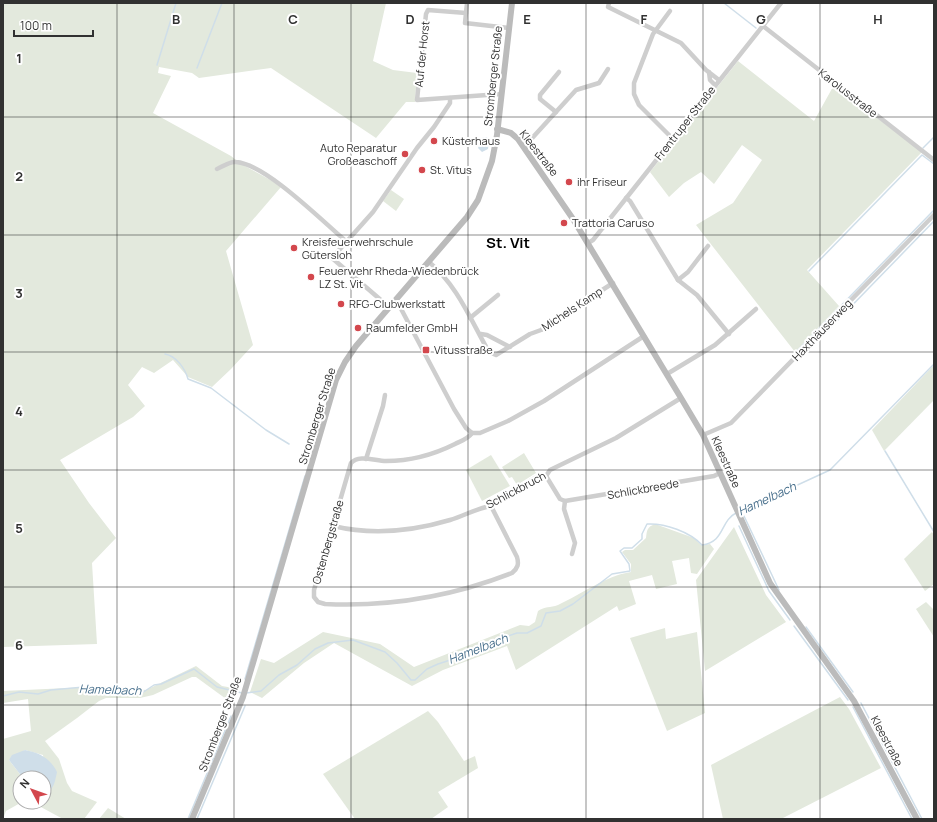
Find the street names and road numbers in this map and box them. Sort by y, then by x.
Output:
street label: Auf der Horst [411,20,432,88]
street label: Stromberger Straße [480,25,505,127]
street label: Karolusstraße [816,65,881,121]
street label: Frentruper Straße [651,82,719,163]
street label: Kleestraße [517,126,563,179]
street label: Michels Kamp [538,283,606,334]
street label: Haxthäuserweg [788,296,855,364]
street label: Stromberger Straße [295,365,339,466]
street label: Kleestraße [708,434,745,490]
street label: Schlickbruch [483,468,548,512]
street label: Schlickbreede [606,475,680,502]
street label: Ostenbergstraße [308,497,347,586]
street label: Stromberger Straße [194,674,245,774]
street label: Kleestraße [868,713,907,769]

